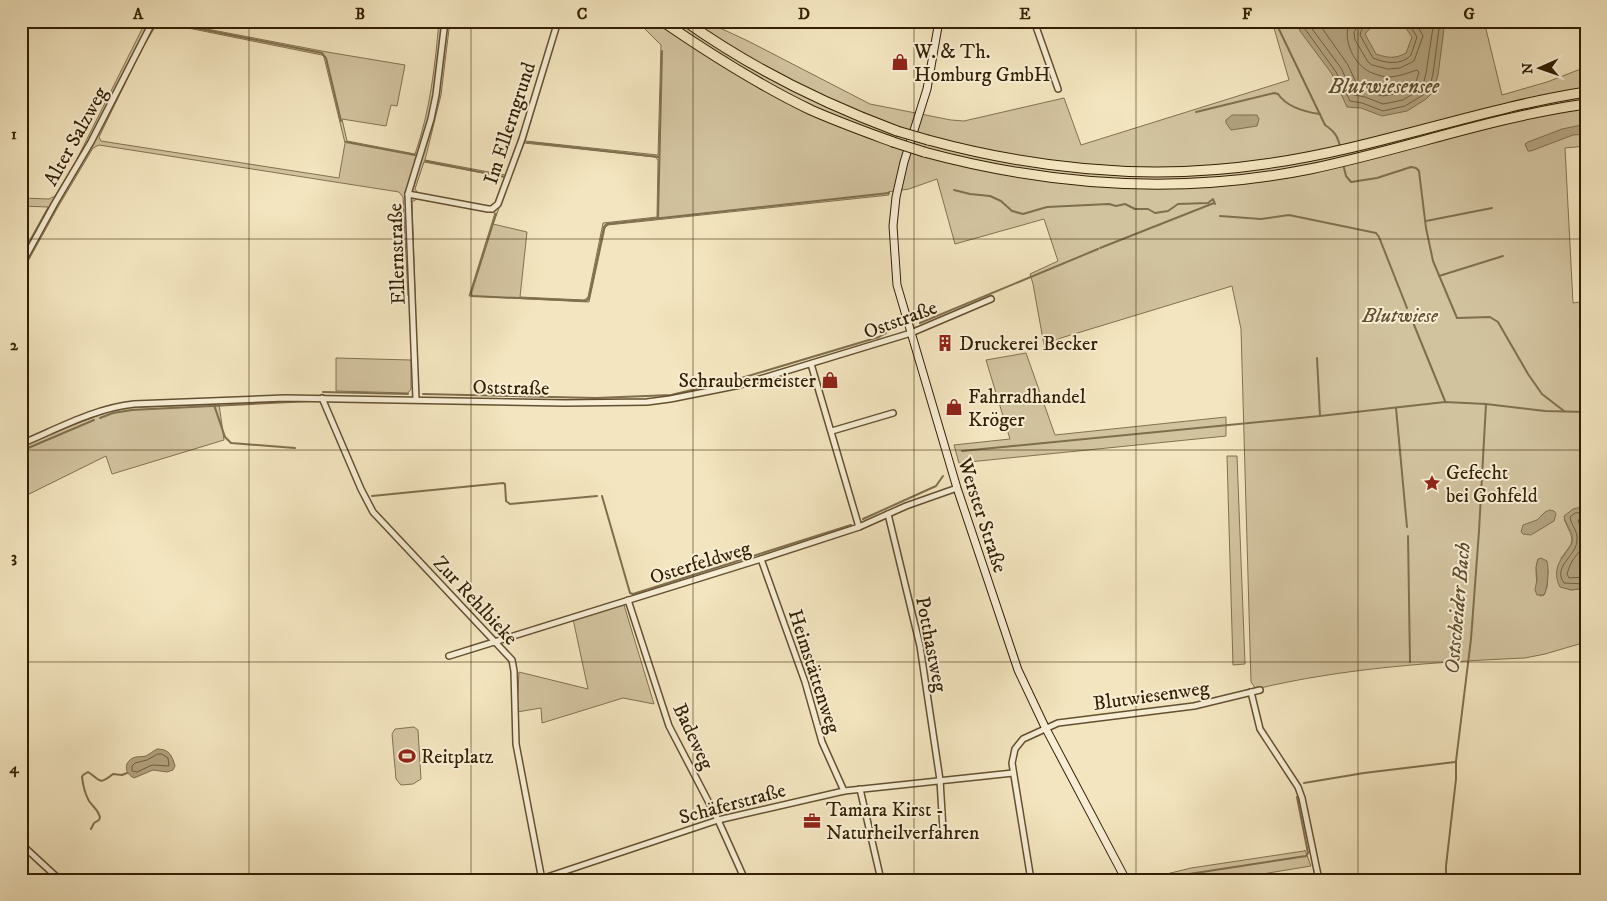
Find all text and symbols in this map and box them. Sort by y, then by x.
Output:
text: A [132,4,144,24]
text: B [355,4,365,24]
text: C [577,4,587,24]
text: D [798,4,810,24]
text: E [1019,4,1031,24]
text: F [1242,4,1252,24]
text: G [1463,4,1475,24]
place label: W. & Th. Homburg GmbH [913,40,1051,88]
north arrow [1514,42,1564,92]
shop icon: W. & Th. Homburg GmbH [890,52,910,72]
street label: Im Ellerngrund [479,59,542,188]
text: N [1519,62,1537,74]
water label: Blutwiesensee [1328,74,1440,100]
street label: Alter Salzweg [39,83,114,191]
text: 1 [11,124,17,144]
street label: Ellernstraße [383,203,412,305]
street label: Oststraße [860,296,941,345]
park label: Blutwiese [1361,304,1439,329]
place label: Druckerei Becker [959,332,1098,357]
building icon: Druckerei Becker [935,333,955,353]
text: 2 [10,335,19,355]
place label: Schraubermeister [679,369,817,394]
shop icon: Schraubermeister [820,370,840,390]
street label: Oststraße [472,375,550,402]
place label: Fahrradhandel Kröger [968,385,1086,433]
shop icon: Fahrradhandel Kröger [944,397,964,417]
street label: Werster Straße [951,454,1012,576]
place label: Gefecht bei Gohfeld [1446,461,1538,509]
place icon: Gefecht bei Gohfeld [1422,473,1442,493]
street label: Osterfeldweg [647,536,754,591]
water label: Ostscheider Bach [1439,541,1477,675]
text: 3 [11,547,17,567]
street label: Zur Rehlbieke [427,551,523,651]
street label: Potthastweg [909,594,952,694]
street label: Heimstättenweg [782,606,845,737]
street label: Blutwiesenweg [1092,676,1211,717]
street label: Badeweg [666,700,719,774]
place label: Reitplatz [421,745,494,770]
sports icon: Reitplatz [397,746,417,766]
text: 4 [8,758,19,778]
street label: Schäferstraße [676,778,789,831]
place label: Tamara Kirst - Naturheilverfahren [826,798,980,846]
office icon: Tamara Kirst - Naturheilverfahren [802,811,822,831]

